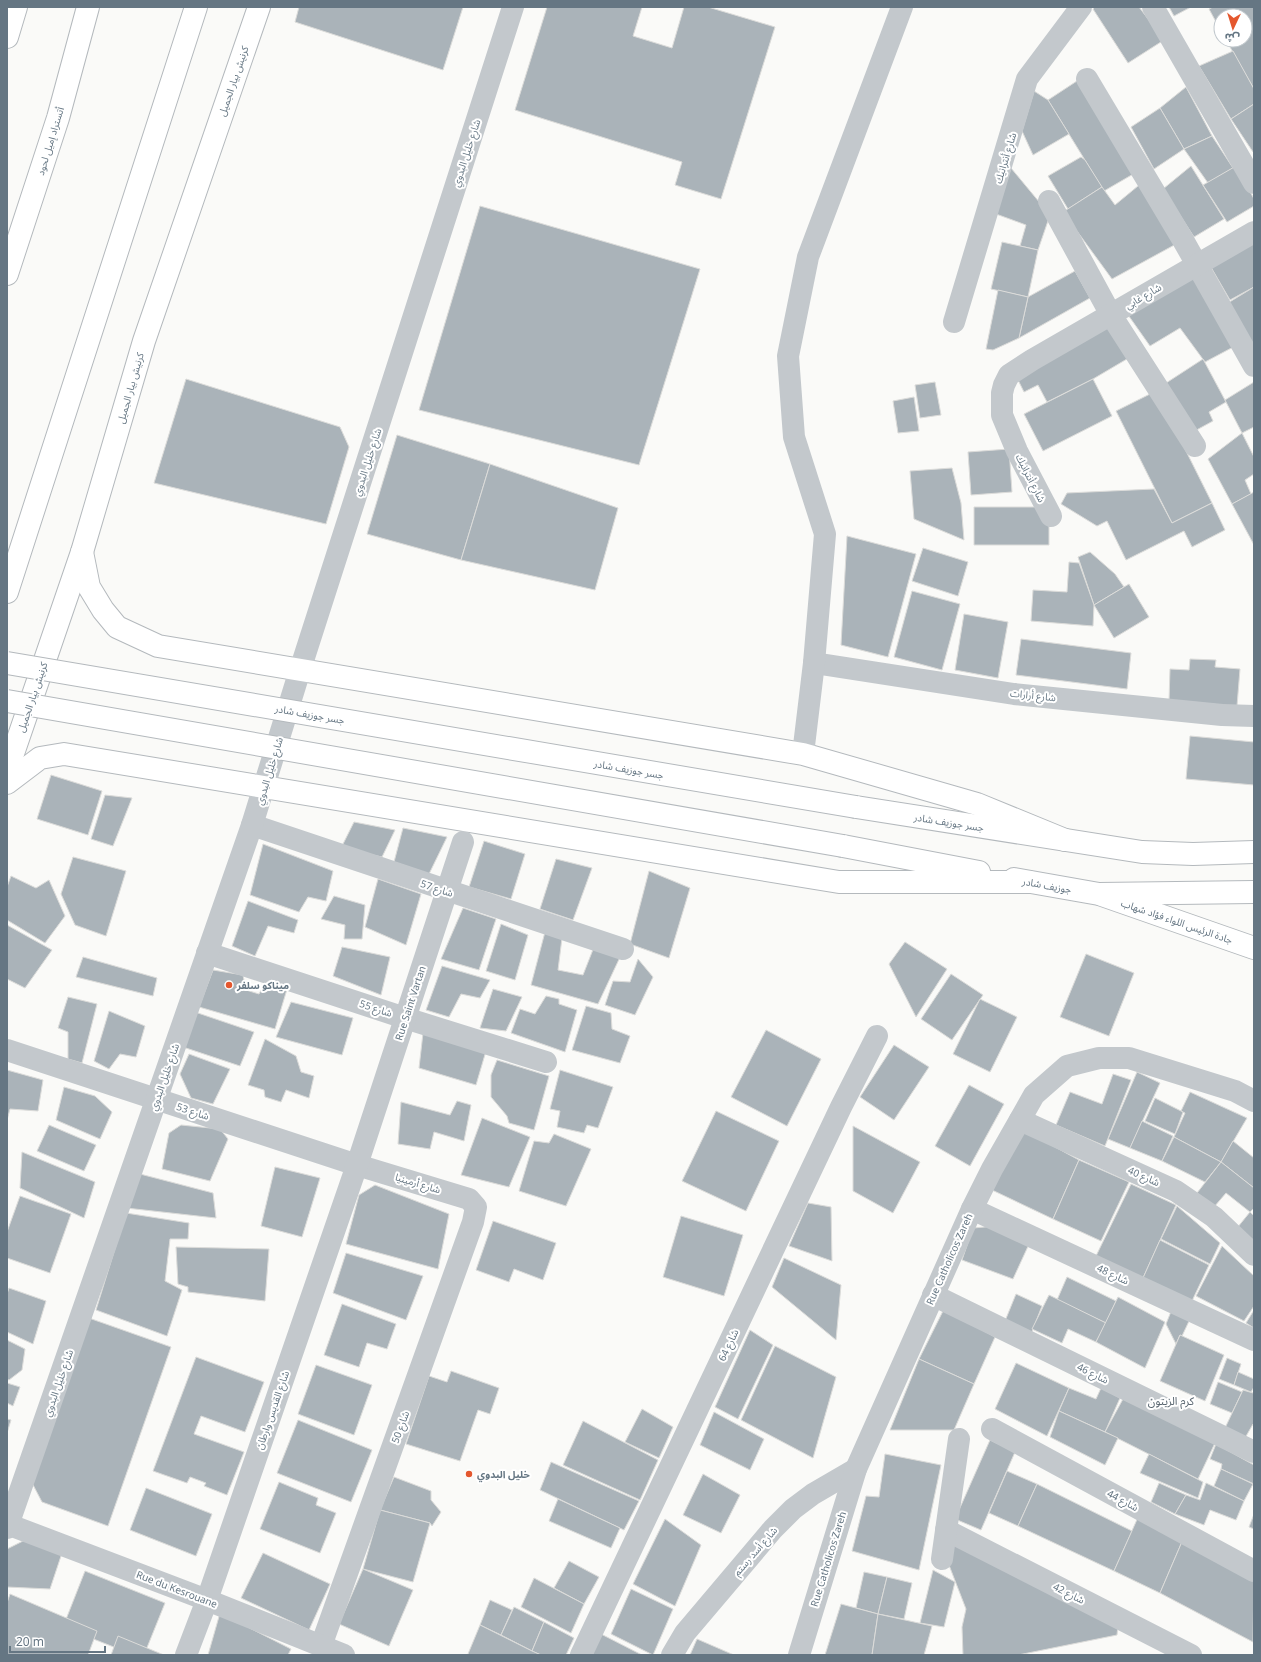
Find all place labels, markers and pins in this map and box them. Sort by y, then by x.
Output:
place label: ميناكو سلفر [236,978,289,992]
marker: ميناكو سلفر [224,980,234,990]
place label: خليل البدوي [477,1467,530,1483]
marker: خليل البدوي [464,1469,474,1479]

